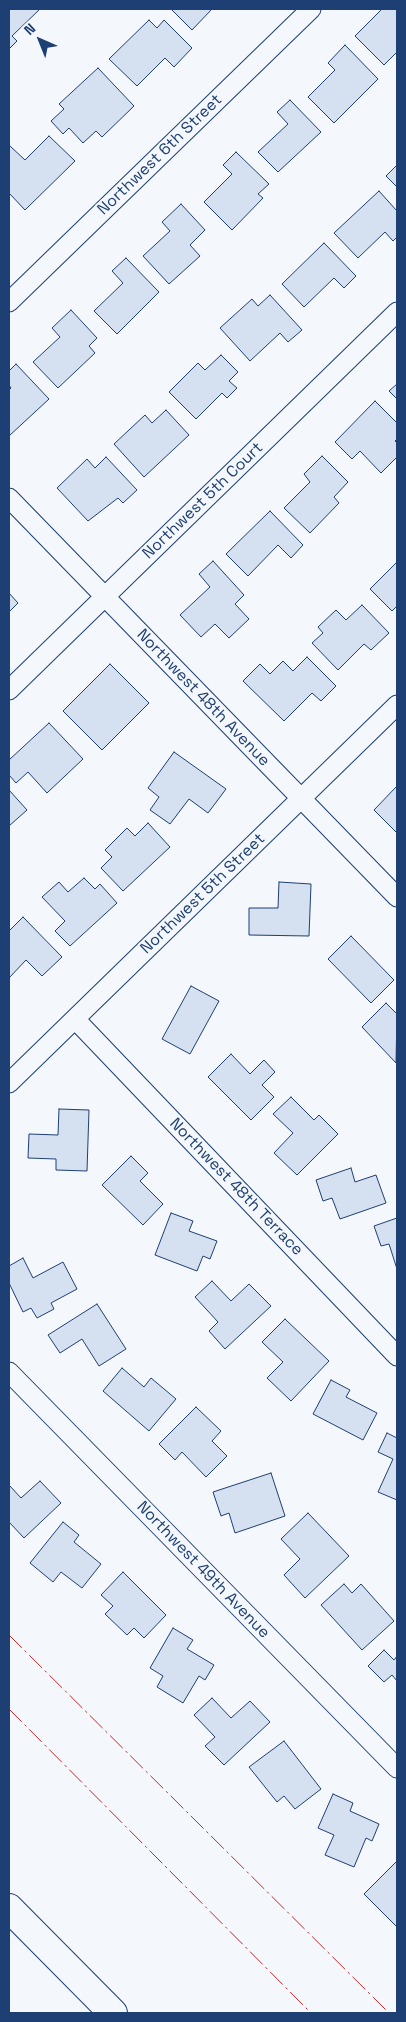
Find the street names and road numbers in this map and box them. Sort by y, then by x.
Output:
street label: Northwest 6th Street [94,91,226,219]
street label: Northwest 5th Court [139,439,267,563]
street label: Northwest 48th Avenue [132,625,274,771]
street label: Northwest 5th Street [137,830,269,958]
street label: Northwest 48th Terrace [165,1114,307,1260]
street label: Northwest 49th Avenue [133,1497,273,1643]

